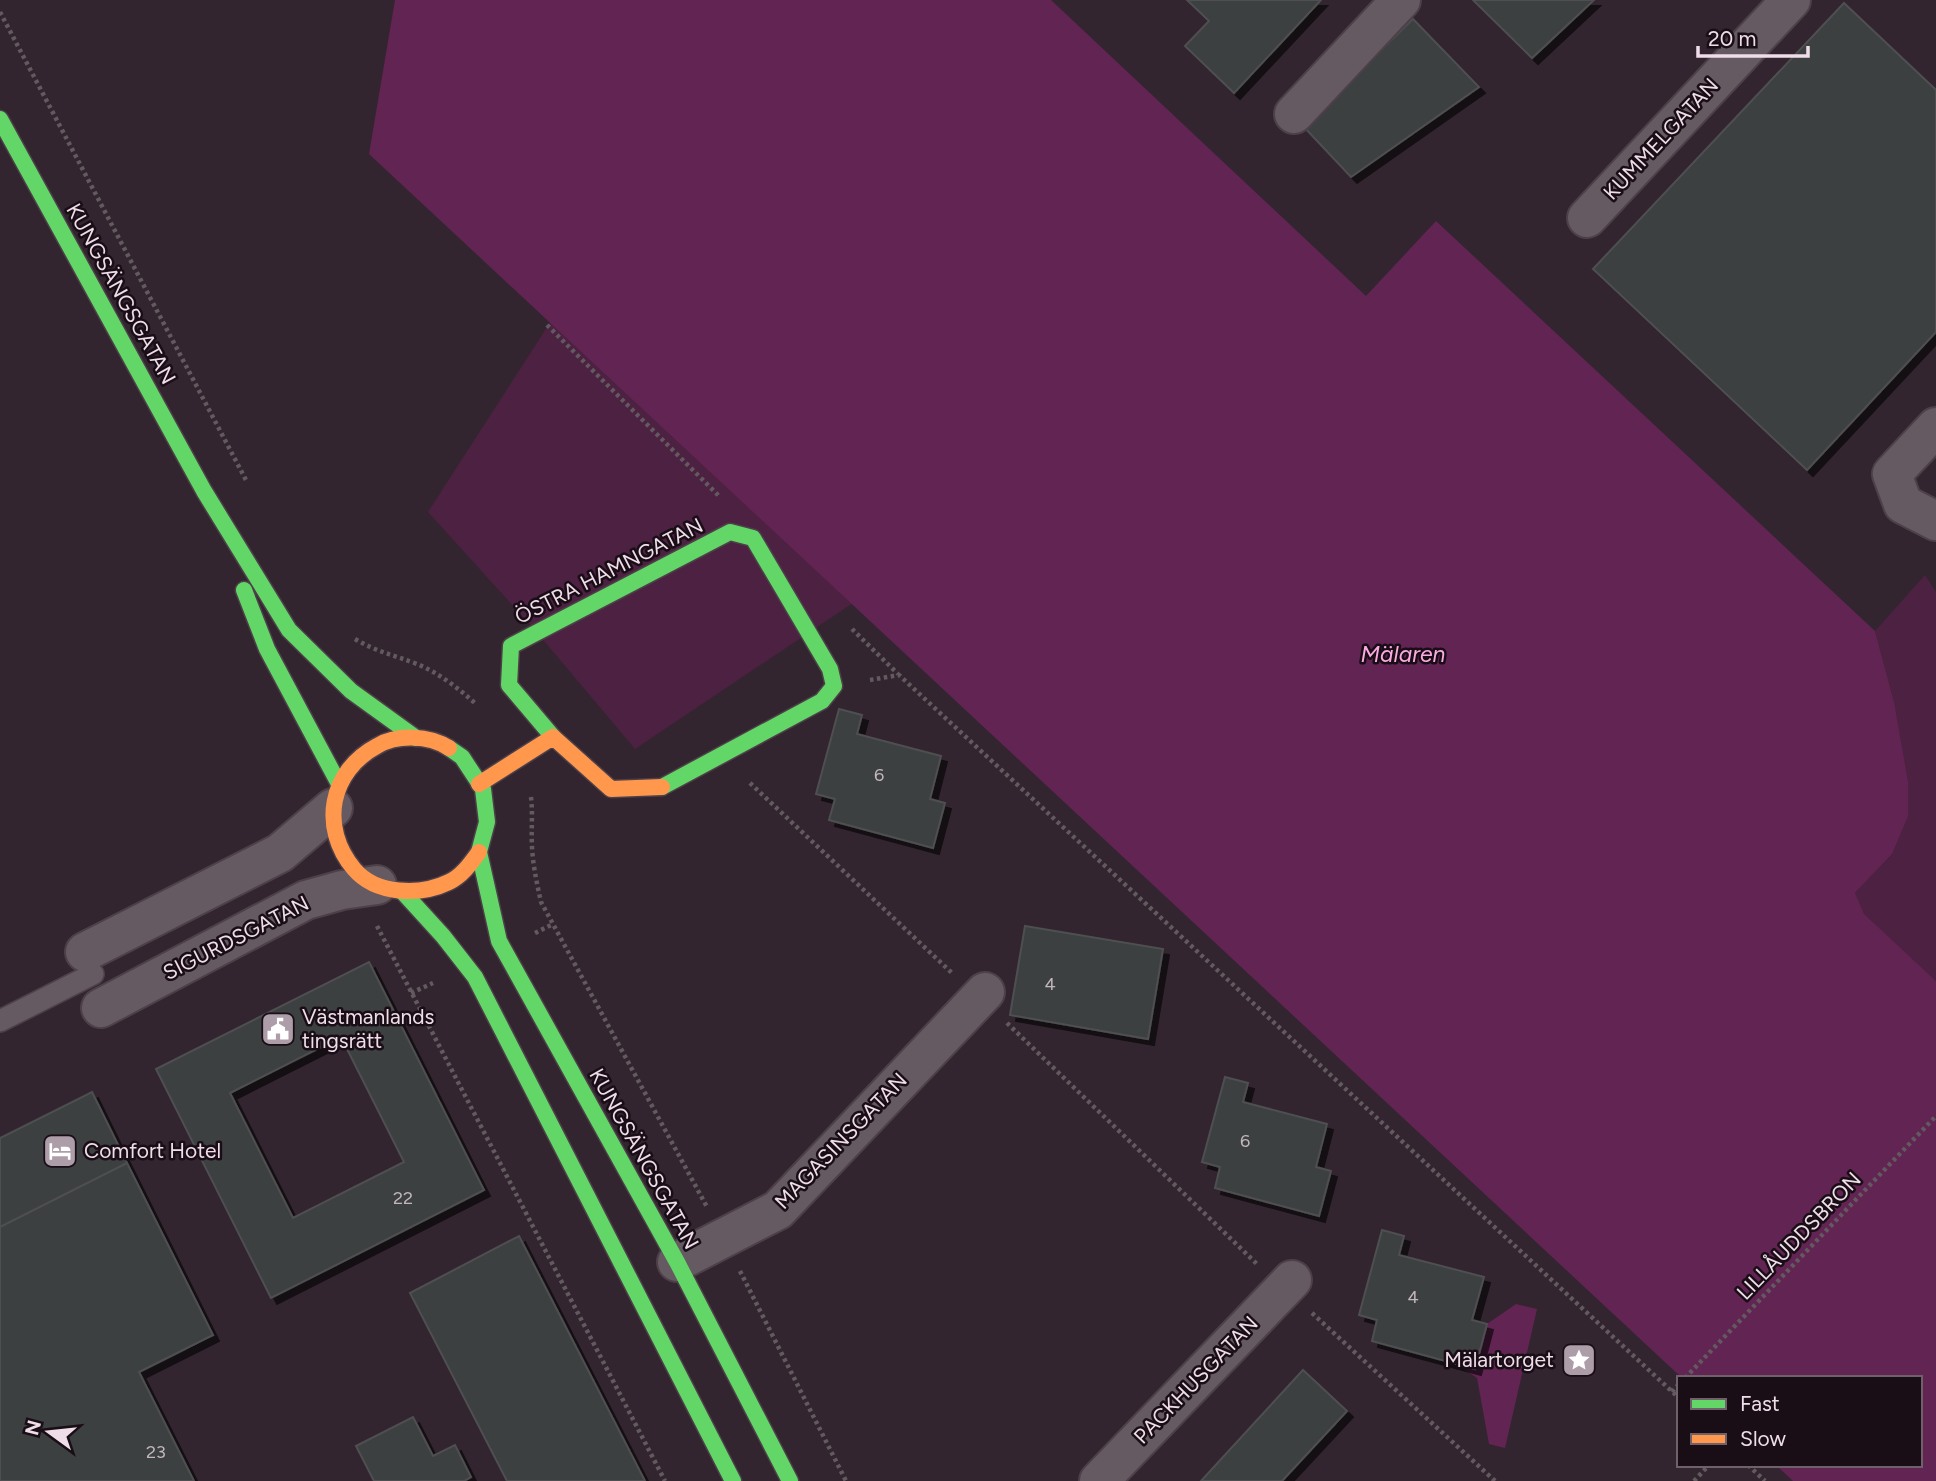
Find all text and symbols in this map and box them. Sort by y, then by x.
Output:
scale bar [1698,14,1808,58]
text: 20 m [1708,26,1756,51]
street label: KUMMELGATAN [1598,73,1723,205]
street label: KUNGSÄNGSGATAN [61,199,181,388]
street label: ÖSTRA HAMNGATAN [511,512,707,629]
water label: Mälaren [1361,640,1446,668]
house number: 6 [874,764,884,786]
street label: SIGURDSGATAN [159,890,313,985]
house number: 4 [1044,973,1056,995]
place label: Västmanlands tingsrätt [302,1004,434,1053]
public building icon: Västmanlands tingsrätt [259,1010,297,1048]
street label: KUNGSÄNGSGATAN [584,1064,704,1253]
street label: MAGASINSGATAN [769,1067,912,1214]
house number: 6 [1240,1130,1250,1152]
hotel icon: Comfort Hotel [41,1132,79,1170]
place label: Comfort Hotel [84,1138,221,1163]
street label: LILLÅUDDSBRON [1731,1167,1866,1305]
house number: 22 [393,1187,413,1209]
house number: 4 [1407,1286,1419,1308]
street label: PACKHUSGATAN [1128,1311,1263,1449]
place icon: Mälartorget [1560,1341,1598,1379]
place label: Mälartorget [1444,1347,1554,1372]
legend [1677,1376,1922,1467]
text: Fast [1740,1391,1780,1416]
north arrow [14,1397,84,1467]
text: N [20,1418,46,1438]
text: Slow [1740,1426,1786,1451]
house number: 23 [146,1441,166,1463]

